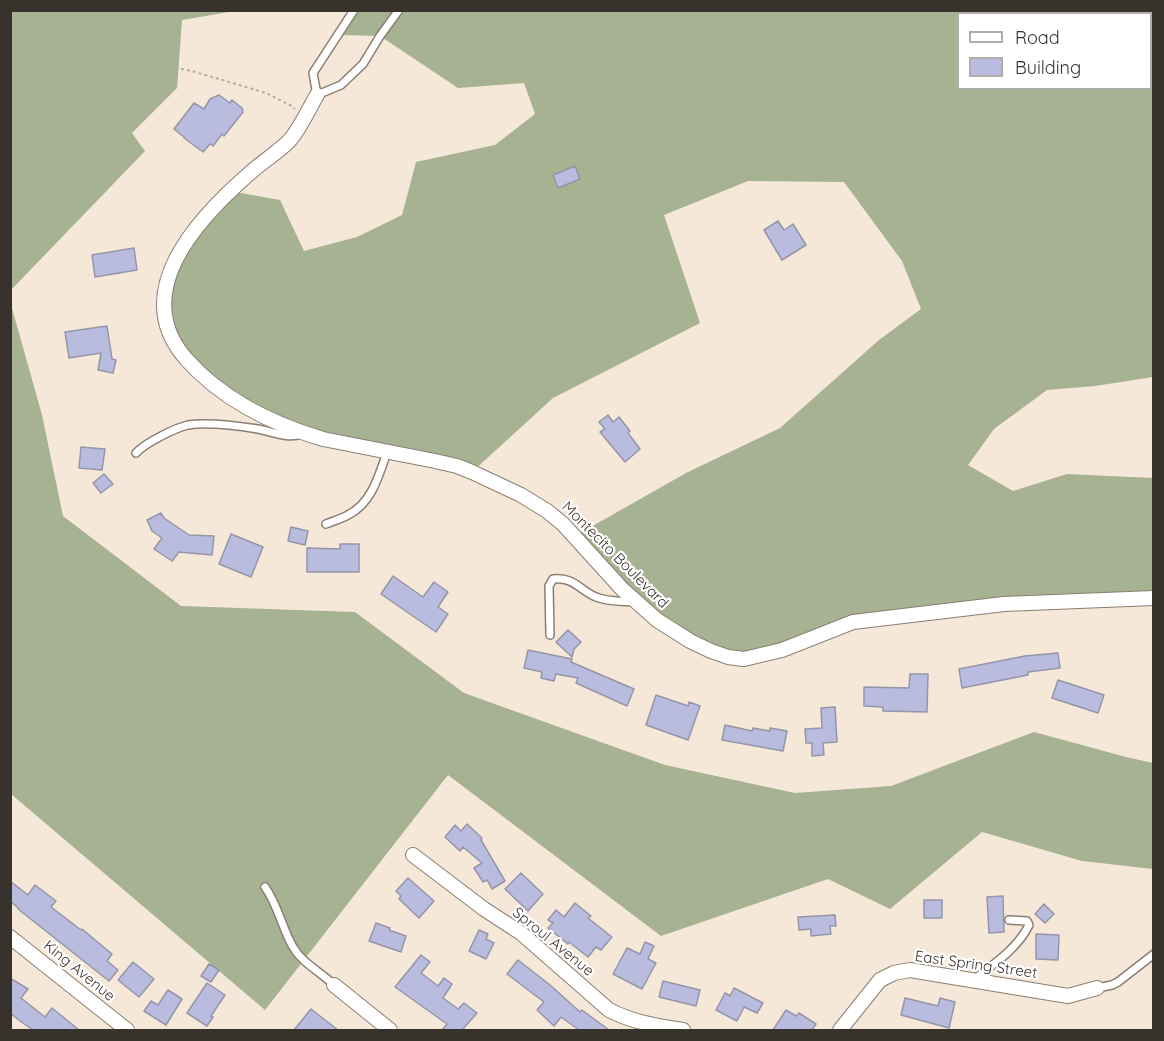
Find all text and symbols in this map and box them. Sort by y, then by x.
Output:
legend [957,12,1152,90]
text: Road [1015,26,1060,49]
text: Building [1015,56,1081,79]
street label: Montecito Boulevard [558,498,672,612]
street label: Sproul Avenue [509,904,597,980]
street label: King Avenue [40,937,118,1005]
street label: East Spring Street [914,947,1038,983]

